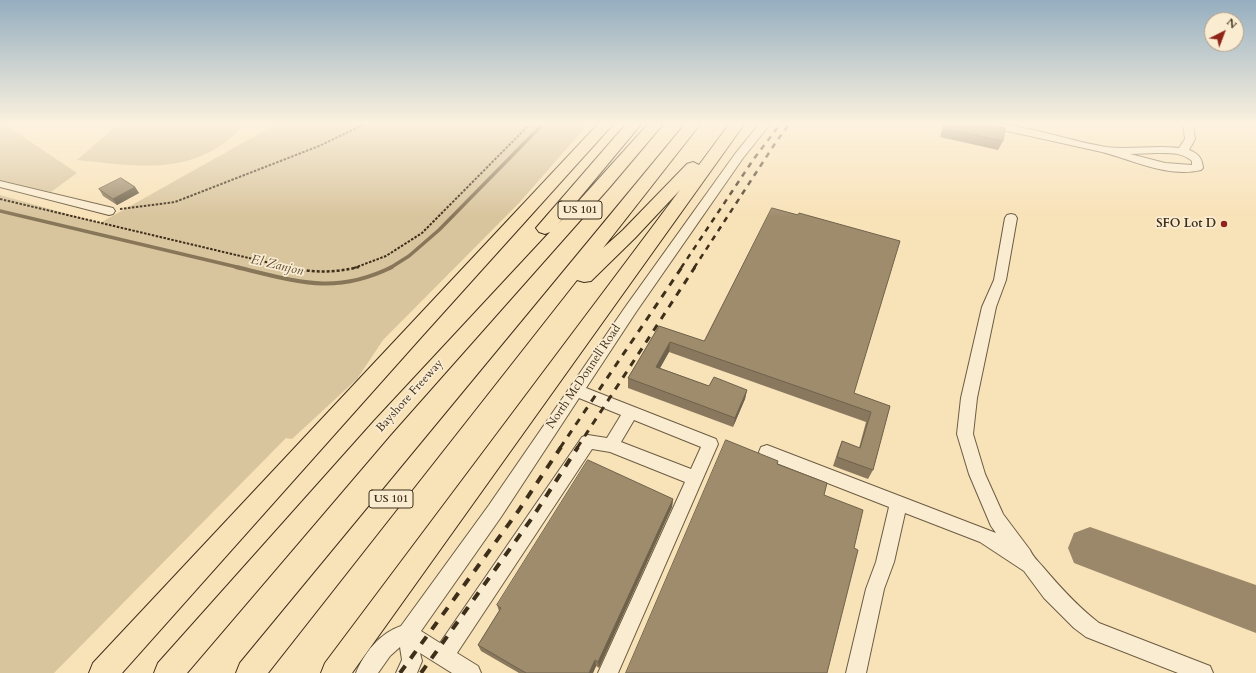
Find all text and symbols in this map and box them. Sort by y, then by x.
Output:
north arrow [1204,12,1244,52]
text: N [1223,15,1240,32]
road number: US 101 [558,201,602,219]
place label: SFO Lot D [1156,217,1216,231]
marker: SFO Lot D [1219,219,1229,229]
water label: El Zanjon [249,252,305,280]
street label: North McDonnell Road [544,322,624,432]
street label: Bayshore Freeway [374,357,446,435]
road number: US 101 [369,490,413,508]

